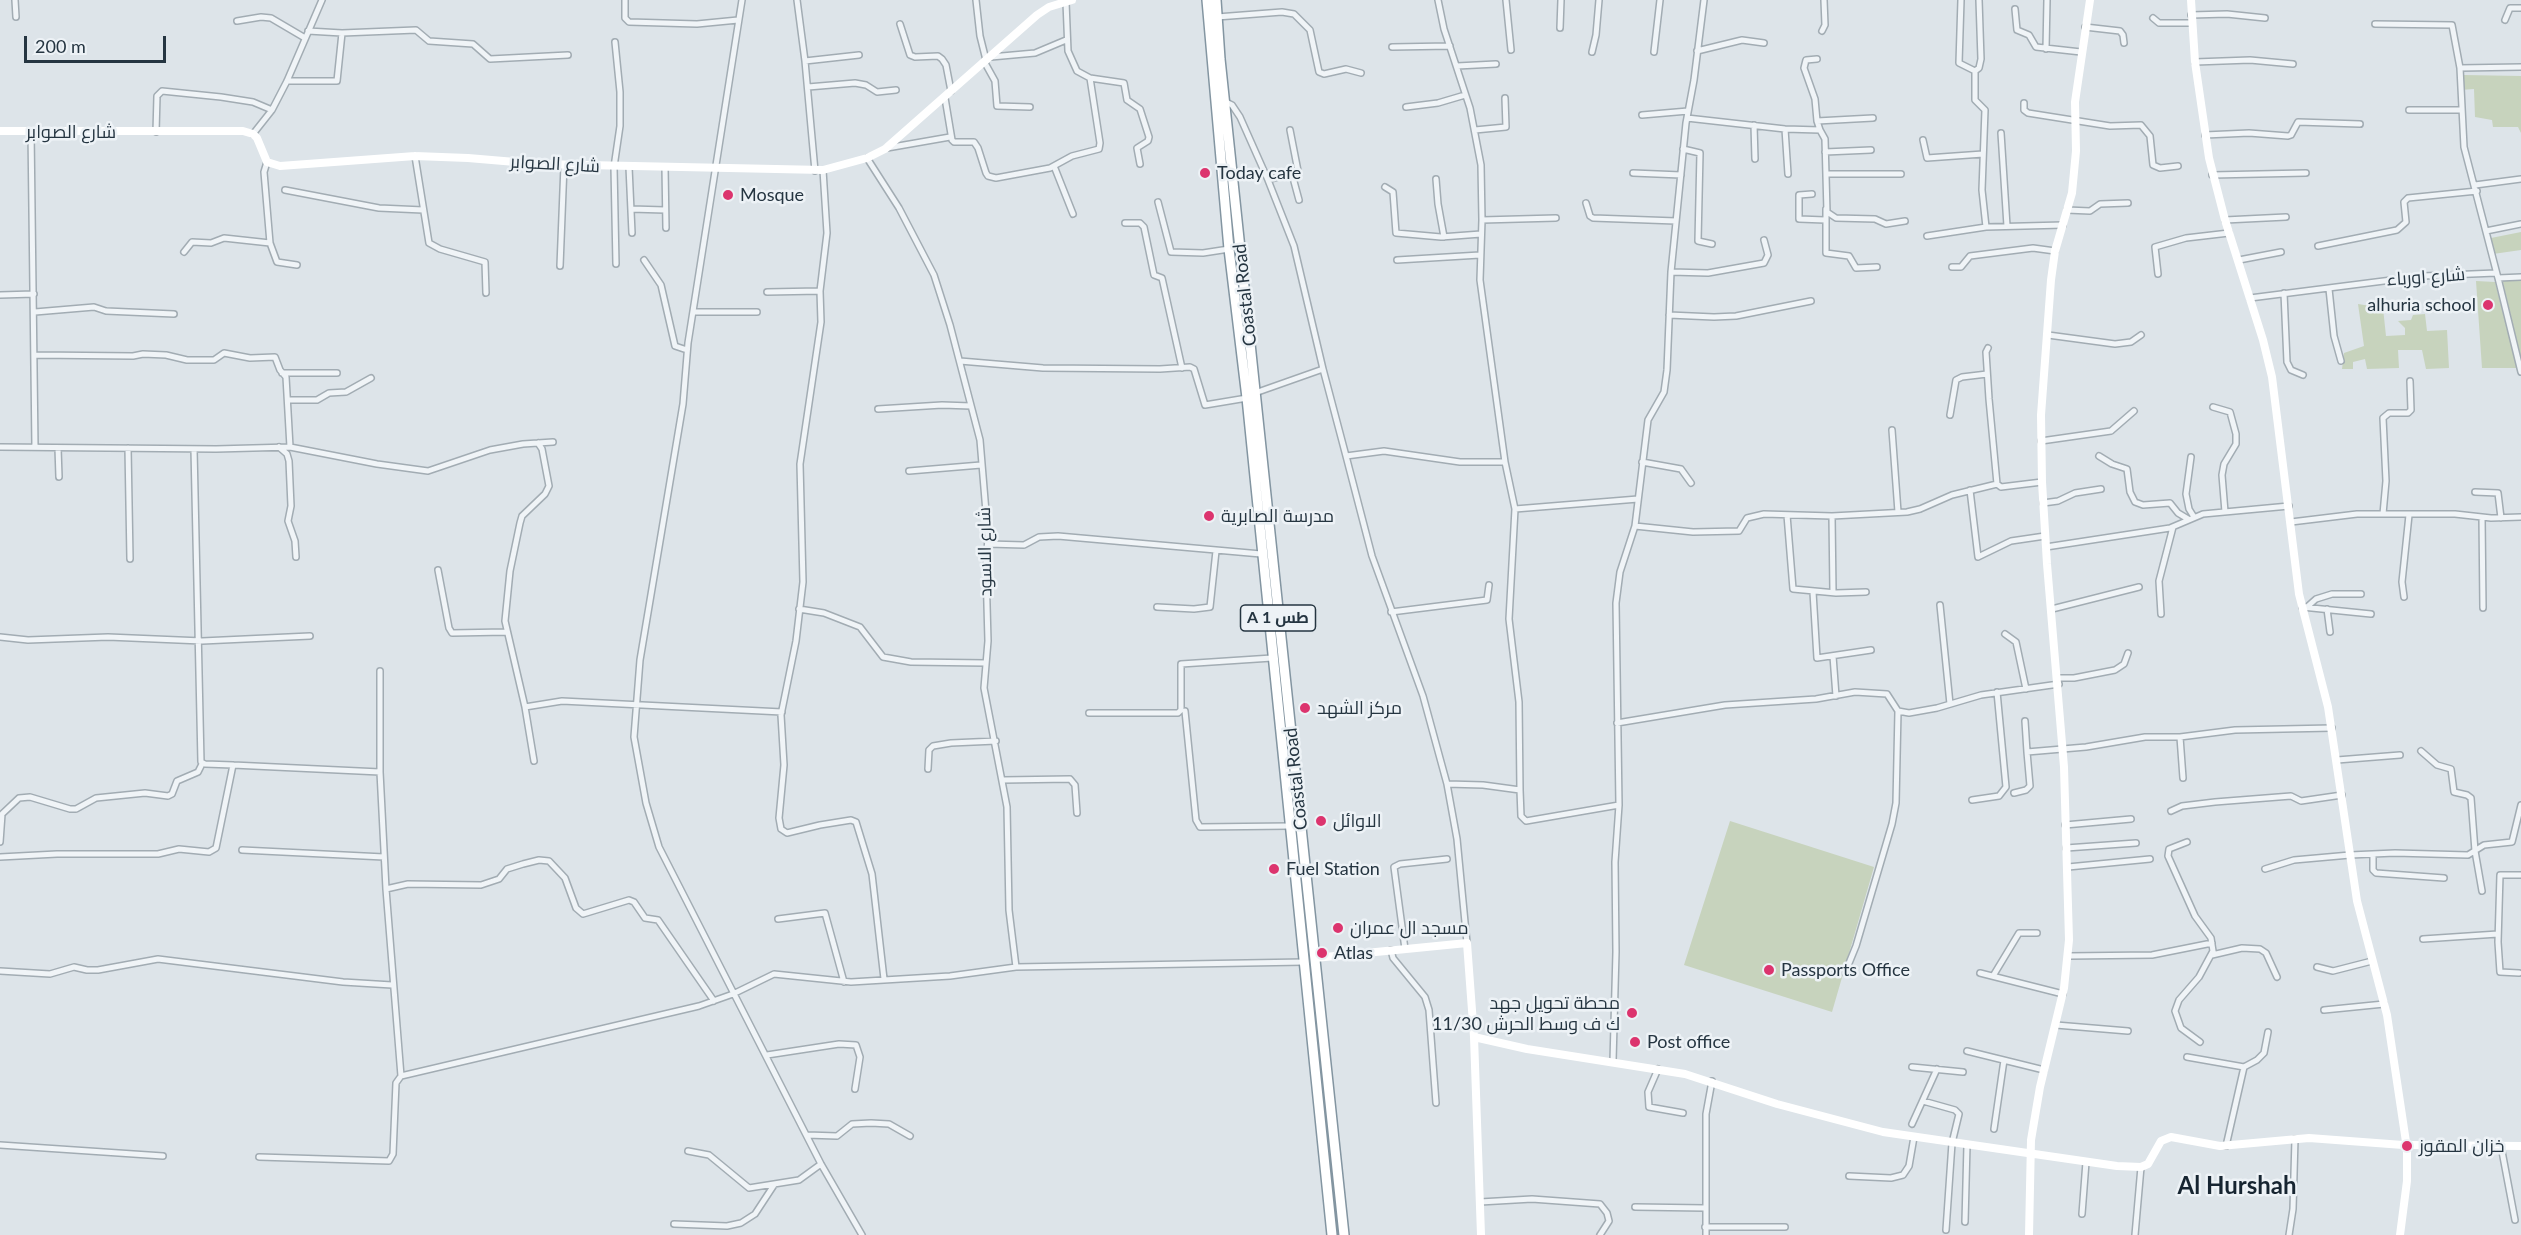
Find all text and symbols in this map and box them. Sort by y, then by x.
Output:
scale bar [27,24,170,62]
text: 200 m [35,35,86,57]
street label: شارع الصوابر [26,121,116,143]
street label: شارع الصوابر [509,151,601,177]
place label: Today cafe [1217,162,1301,184]
marker: Today cafe [1198,166,1212,180]
place label: Mosque [740,184,804,206]
marker: Mosque [721,188,735,202]
street label: Coastal Road [1229,243,1261,347]
street label: شارع اورباء [2386,263,2466,291]
place label: alhuria school [2367,294,2476,316]
marker: alhuria school [2481,298,2495,312]
place label: مدرسة الصابرية [1221,505,1334,527]
street label: شارع الاسود [973,507,997,597]
marker: مدرسة الصابرية [1202,509,1216,523]
road number: A 1 طس [1240,605,1316,631]
place label: مركز الشهد [1317,697,1402,719]
marker: مركز الشهد [1298,701,1312,715]
street label: Coastal Road [1280,727,1312,831]
place label: الاوائل [1333,810,1381,832]
marker: الاوائل [1314,814,1328,828]
place label: Fuel Station [1286,858,1380,880]
marker: Fuel Station [1267,862,1281,876]
place label: مسجد ال عمران [1350,917,1469,939]
marker: مسجد ال عمران [1331,921,1345,935]
place label: Atlas [1334,942,1373,964]
marker: Atlas [1315,946,1329,960]
place label: Passports Office [1781,959,1910,981]
marker: Passports Office [1762,963,1776,977]
place label: محطة تحويل جهد 11/30 ك ف وسط الحرش [1432,992,1620,1034]
marker: محطة تحويل جهد 11/30 ك ف وسط الحرش [1625,1006,1639,1020]
place label: Post office [1647,1031,1730,1053]
marker: Post office [1628,1035,1642,1049]
place label: خزان المقوز [2419,1135,2504,1157]
marker: خزان المقوز [2400,1139,2414,1153]
district label: Al Hurshah [2178,1172,2296,1200]

